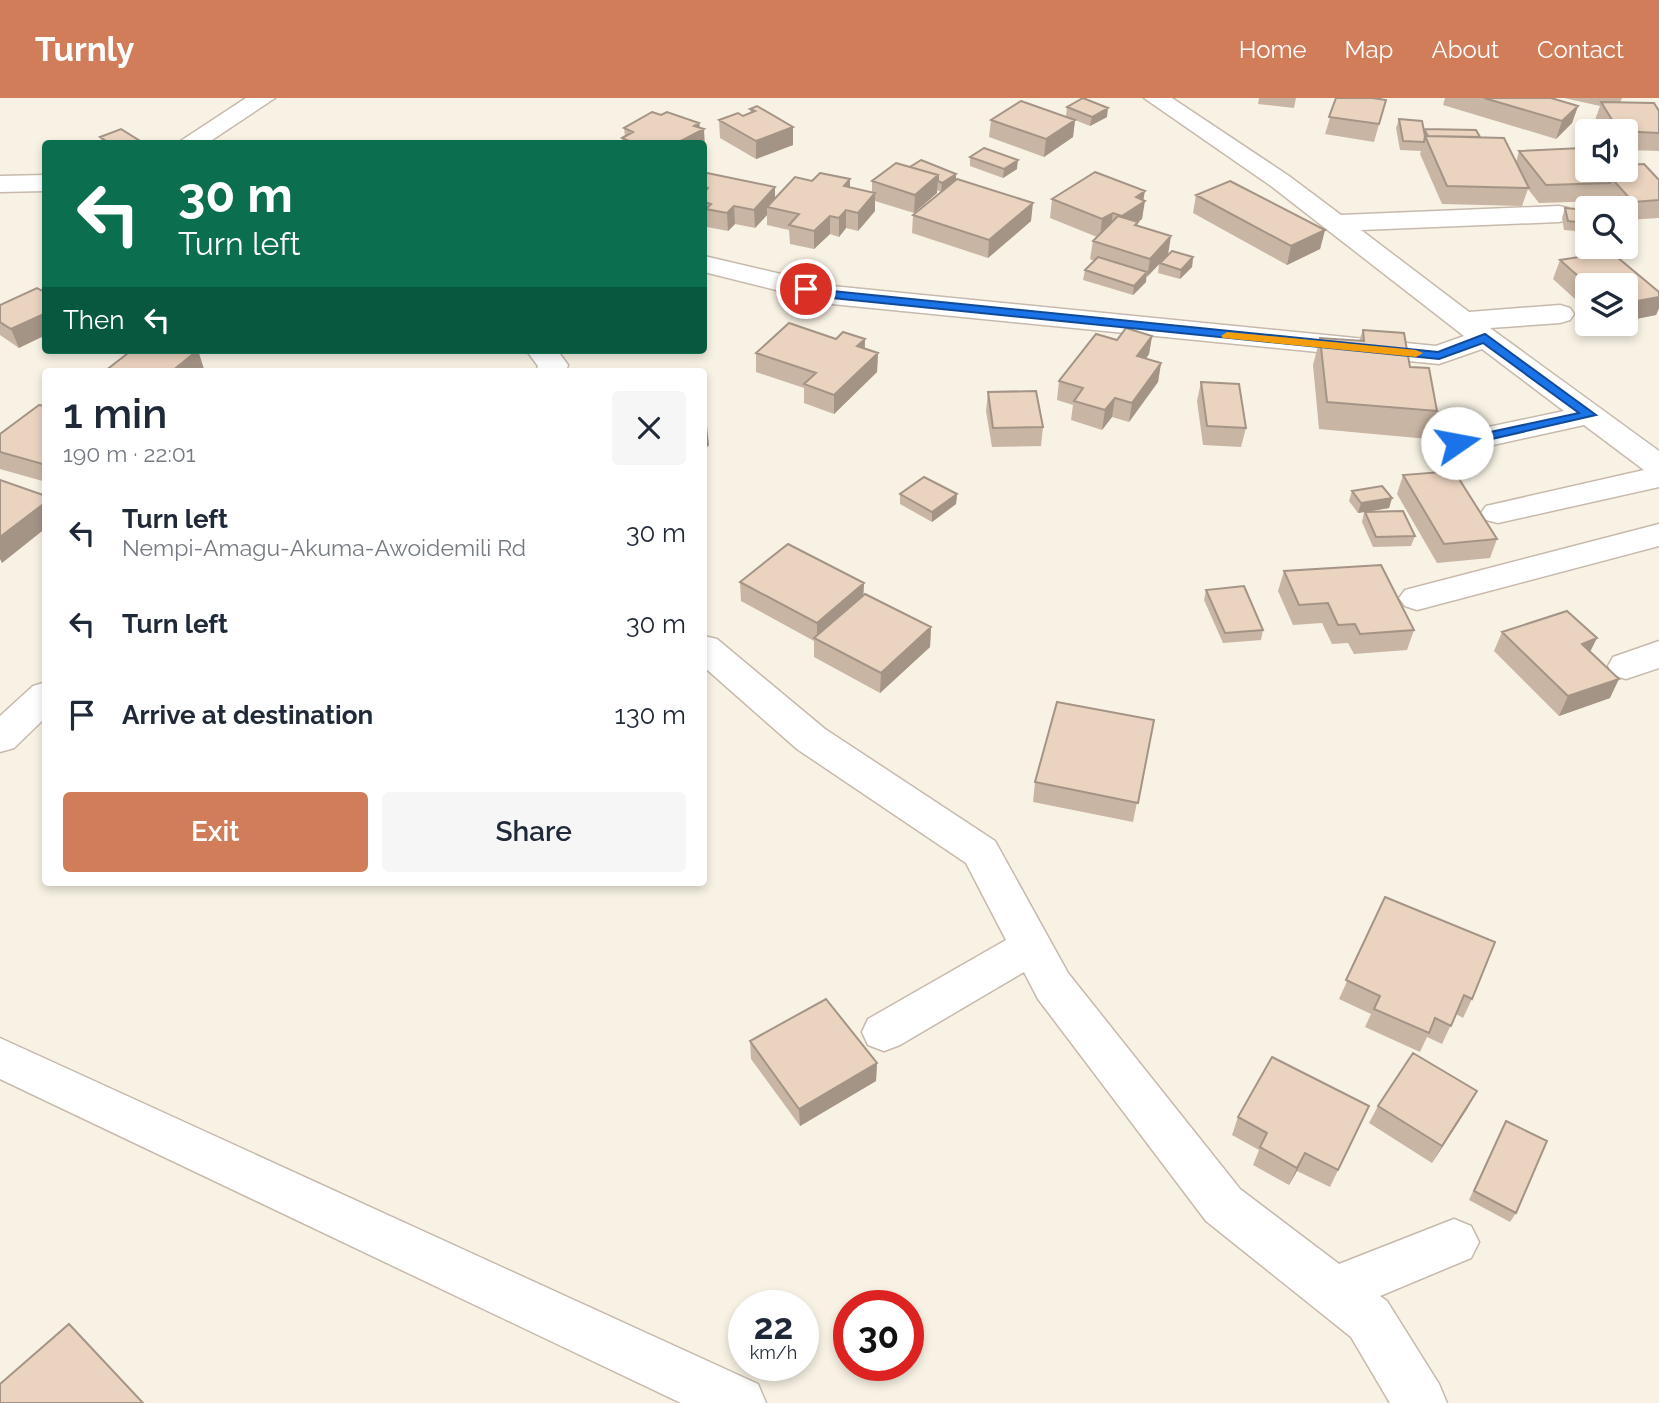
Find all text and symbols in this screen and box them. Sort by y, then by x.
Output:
text: Turnly [35,30,134,69]
text: Home [1239,35,1307,64]
text: Map [1345,35,1393,64]
text: About [1431,35,1499,64]
text: Contact [1537,35,1624,64]
map controls [1575,119,1638,336]
button: sound [1575,119,1638,182]
text: 30 m [178,166,293,223]
icon: left [63,168,154,259]
button: search [1575,196,1638,259]
text: Turn left [178,225,300,262]
pin [776,259,836,319]
icon: arrive [787,270,825,308]
button: layers [1575,273,1638,336]
icon: left [138,301,176,339]
text: Then [63,305,124,335]
text: 1 min [63,389,167,438]
button: close [612,391,686,465]
position arrow [1420,406,1494,480]
text: 190 m · 22:01 [63,440,196,467]
text: Turn left [122,504,228,534]
icon: left [63,514,101,552]
text: 30 m [626,518,686,548]
text: Nempi-Amagu-Akuma-Awoidemili Rd [122,534,526,561]
icon: left [63,605,101,643]
text: Turn left [122,609,228,639]
text: 30 m [626,609,686,639]
icon: arrive [63,696,101,734]
text: Arrive at destination [122,700,373,730]
text: 130 m [615,700,686,730]
button: Exit [63,792,368,872]
button: Share [382,792,686,872]
speed limit sign: 30 [833,1290,924,1381]
text: 22 [754,1306,793,1347]
text: km/h [750,1342,797,1363]

